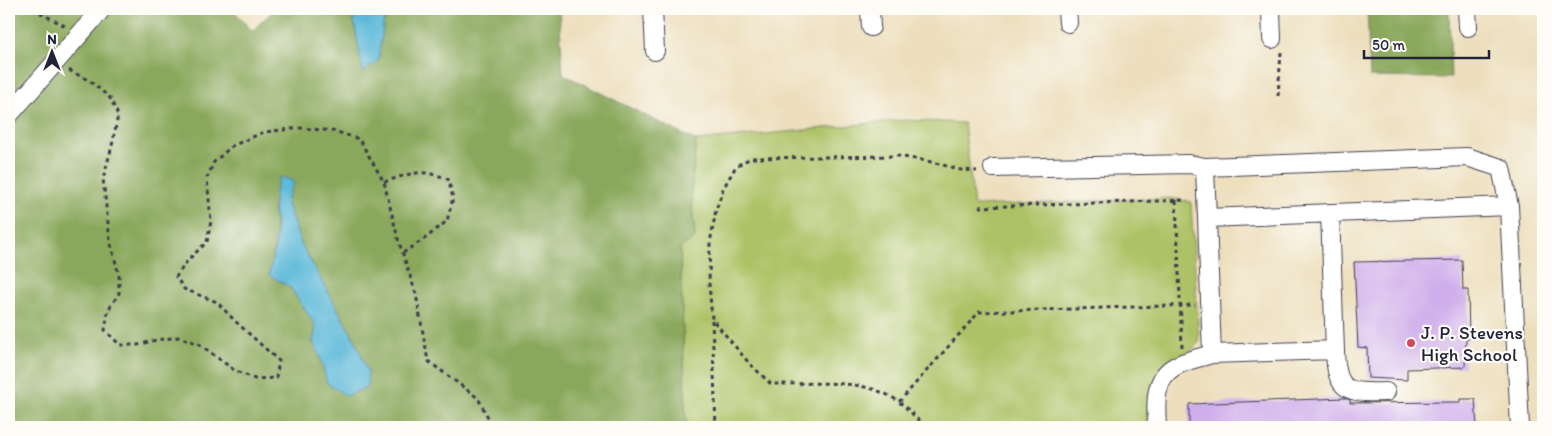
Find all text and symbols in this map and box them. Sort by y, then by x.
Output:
north arrow [28,28,78,78]
scale bar [1364,28,1490,60]
text: N [47,31,57,48]
text: 50 m [1372,36,1405,54]
place label: J. P. Stevens High School [1421,321,1523,366]
marker: J. P. Stevens High School [1405,337,1417,349]

